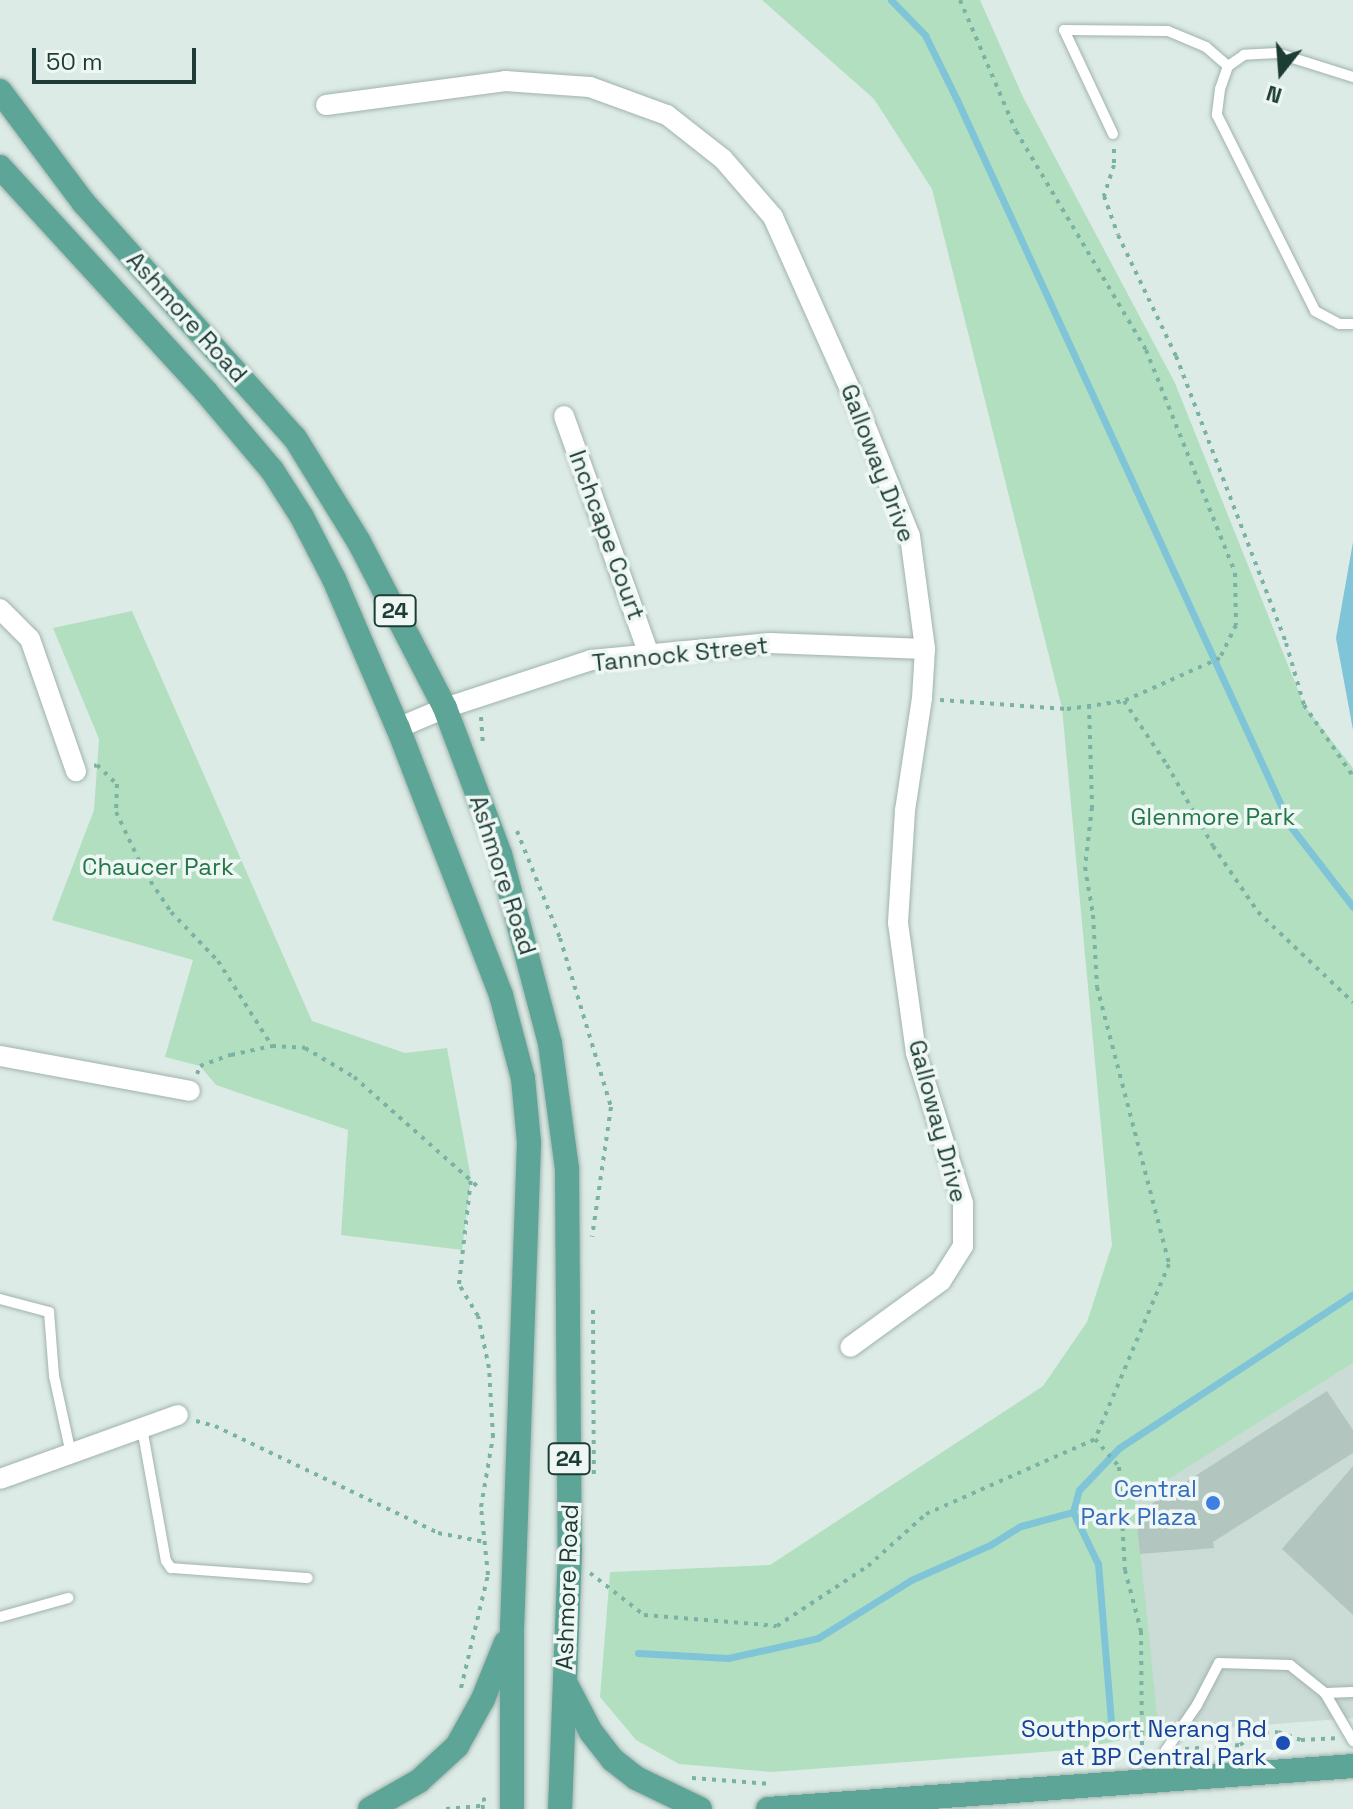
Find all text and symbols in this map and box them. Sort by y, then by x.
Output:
scale bar [36,32,200,82]
north arrow [1241,32,1321,112]
text: 50 m [46,46,103,77]
text: N [1263,79,1285,110]
street label: Ashmore Road [121,246,253,388]
street label: Galloway Drive [835,380,921,546]
street label: Inchcape Court [563,446,651,624]
road number: 24 [373,593,417,629]
street label: Tannock Street [591,630,769,678]
street label: Ashmore Road [464,792,542,958]
park label: Glenmore Park [1130,803,1296,831]
park label: Chaucer Park [82,853,234,881]
street label: Galloway Drive [902,1037,974,1205]
road number: 24 [547,1441,591,1477]
place label: Central Park Plaza [1081,1475,1197,1531]
marker: Central Park Plaza [1204,1494,1222,1512]
street label: Ashmore Road [550,1504,584,1670]
place label: Southport Nerang Rd at BP Central Park [1021,1715,1267,1771]
marker: Southport Nerang Rd at BP Central Park [1274,1734,1292,1752]

